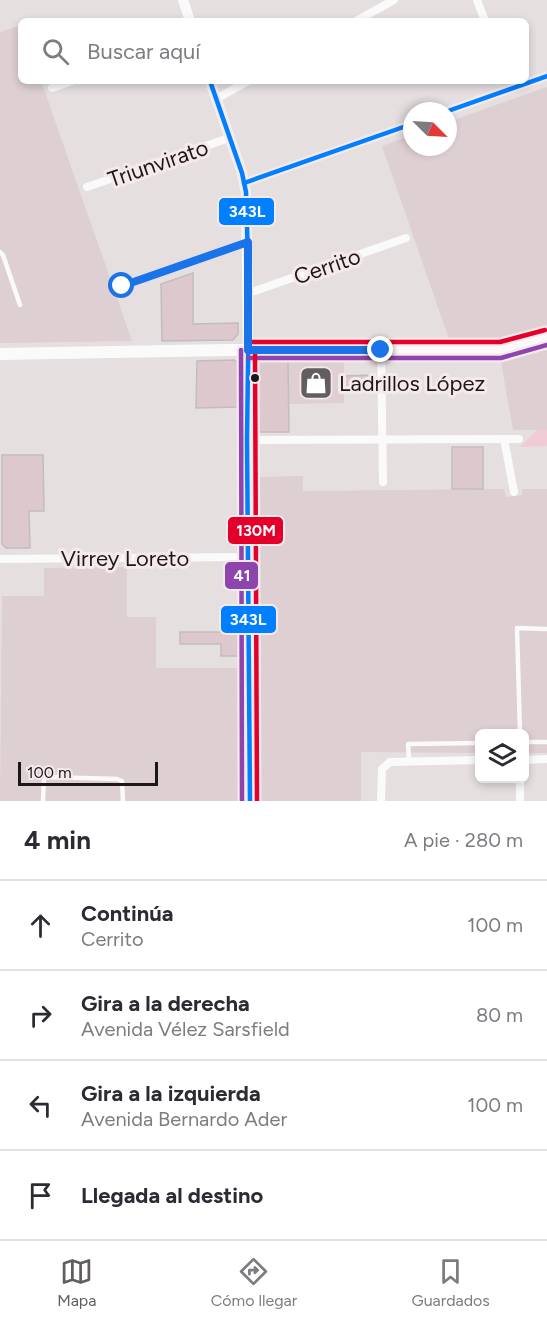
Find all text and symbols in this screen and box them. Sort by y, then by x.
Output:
search box [18,18,529,84]
icon: search [39,35,72,68]
text: Buscar aquí [87,38,200,65]
north arrow [403,102,457,156]
street label: Triunvirato [104,134,212,193]
line badge: 343L [218,197,275,226]
text: 343L [229,202,266,221]
street label: Cerrito [290,242,364,290]
route start [108,272,134,298]
route end [367,336,393,362]
shop icon: Ladrillos López [298,365,334,401]
place label: Ladrillos López [339,370,485,397]
unlabelled marker [249,372,261,384]
line badge: 130M [227,516,284,545]
text: 130M [236,521,276,540]
street label: Virrey Loreto [61,545,189,572]
line badge: 41 [224,561,259,590]
text: 41 [234,566,250,585]
line badge: 343L [220,605,277,634]
text: 343L [230,610,267,629]
map controls [475,729,529,783]
button: layers [475,729,529,783]
scale bar [18,759,158,786]
text: 100 m [27,763,72,782]
text: 4 min [24,824,91,856]
text: A pie · 280 m [404,828,523,852]
text: Continúa [81,900,174,927]
icon: ahead [24,909,57,942]
text: 100 m [467,913,523,937]
text: Cerrito [81,927,144,951]
text: Gira a la derecha [81,990,250,1017]
icon: right [24,999,57,1032]
text: 80 m [476,1003,523,1027]
text: Avenida Vélez Sarsfield [81,1017,290,1041]
text: Gira a la izquierda [81,1080,261,1107]
icon: left [24,1089,57,1122]
text: 100 m [467,1093,523,1117]
text: Avenida Bernardo Ader [81,1107,287,1131]
icon: arrive [24,1179,57,1212]
text: Llegada al destino [81,1182,263,1209]
tab: Mapa [57,1255,96,1310]
tab: Cómo llegar [211,1255,297,1310]
tab: Guardados [412,1255,490,1310]

